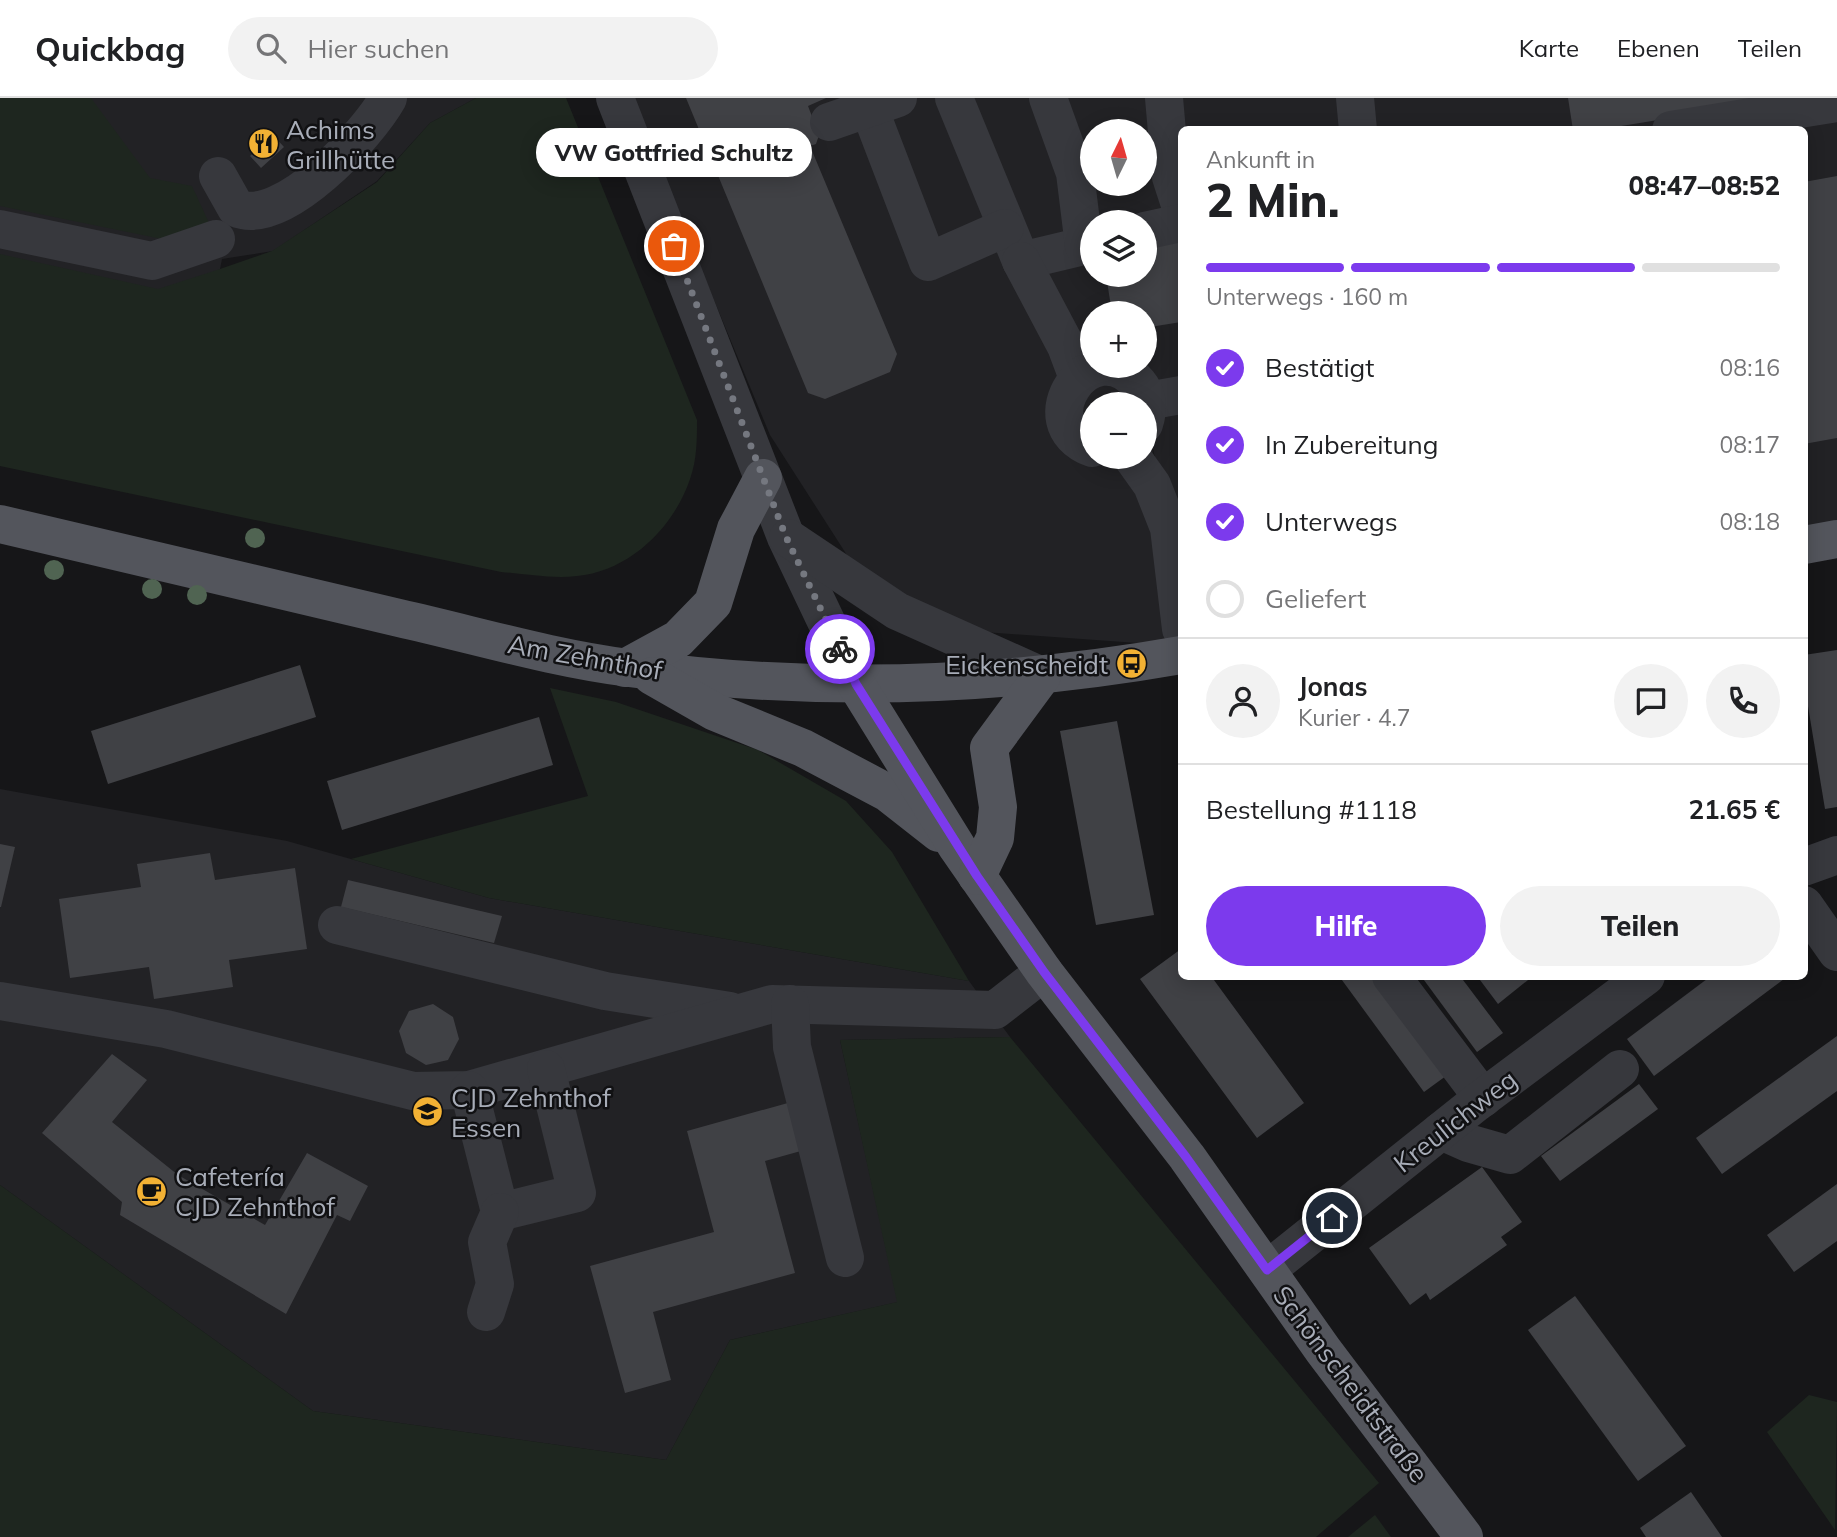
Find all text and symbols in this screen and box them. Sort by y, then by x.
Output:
search box [228,17,718,80]
text: Quickbag [35,28,186,69]
icon: search [252,29,290,67]
text: Hier suchen [308,32,449,65]
text: Karte [1519,33,1579,63]
text: Ebenen [1617,33,1700,63]
text: Teilen [1738,33,1802,63]
place label: Achims Grillhütte [286,113,395,176]
north arrow [1080,119,1157,196]
map controls [1080,119,1157,469]
restaurant icon: Achims Grillhütte [246,127,280,161]
callout: VW Gottfried Schultz [536,127,812,176]
text: VW Gottfried Schultz [555,138,793,167]
text: Ankunft in [1206,145,1315,174]
text: 08:47–08:52 [1629,169,1780,202]
text: 2 Min. [1206,171,1340,229]
button: layers [1080,210,1157,287]
pin [644,216,704,276]
icon: bag [655,227,693,265]
text: Unterwegs · 160 m [1206,282,1408,311]
button: + [1080,301,1157,378]
icon: check [1206,349,1244,387]
text: Bestätigt [1265,351,1374,384]
text: 08:16 [1720,353,1780,382]
button: − [1080,392,1157,469]
icon: check [1206,426,1244,464]
text: In Zubereitung [1265,428,1438,461]
text: 08:17 [1720,430,1780,459]
icon: check [1206,503,1244,541]
text: Unterwegs [1265,505,1398,538]
text: 08:18 [1720,507,1780,536]
text: Geliefert [1265,582,1366,615]
courier [805,614,875,684]
street label: Am Zehnthof [505,627,666,687]
icon: bike [821,630,859,668]
bus stop icon: Eickenscheidt [1114,647,1148,681]
place label: Eickenscheidt [945,648,1108,681]
button: person [1206,664,1280,738]
button: chat [1614,664,1688,738]
button: phone [1706,664,1780,738]
text: Jonas [1298,670,1368,703]
text: Kurier · 4.7 [1298,703,1410,732]
text: Bestellung #1118 [1206,793,1417,826]
text: 21.65 € [1688,793,1780,826]
button: Hilfe [1206,886,1486,966]
button: Teilen [1500,886,1780,966]
street label: Kreulichweg [1387,1063,1523,1179]
place label: CJD Zehnthof Essen [451,1081,612,1144]
school or university icon: CJD Zehnthof Essen [411,1095,445,1129]
place label: Cafetería CJD Zehnthof [175,1160,336,1223]
cafe icon: Cafetería CJD Zehnthof [135,1174,169,1208]
pin [1302,1188,1362,1248]
icon: home [1313,1199,1351,1237]
street label: Schönscheidtstraße [1266,1279,1436,1489]

